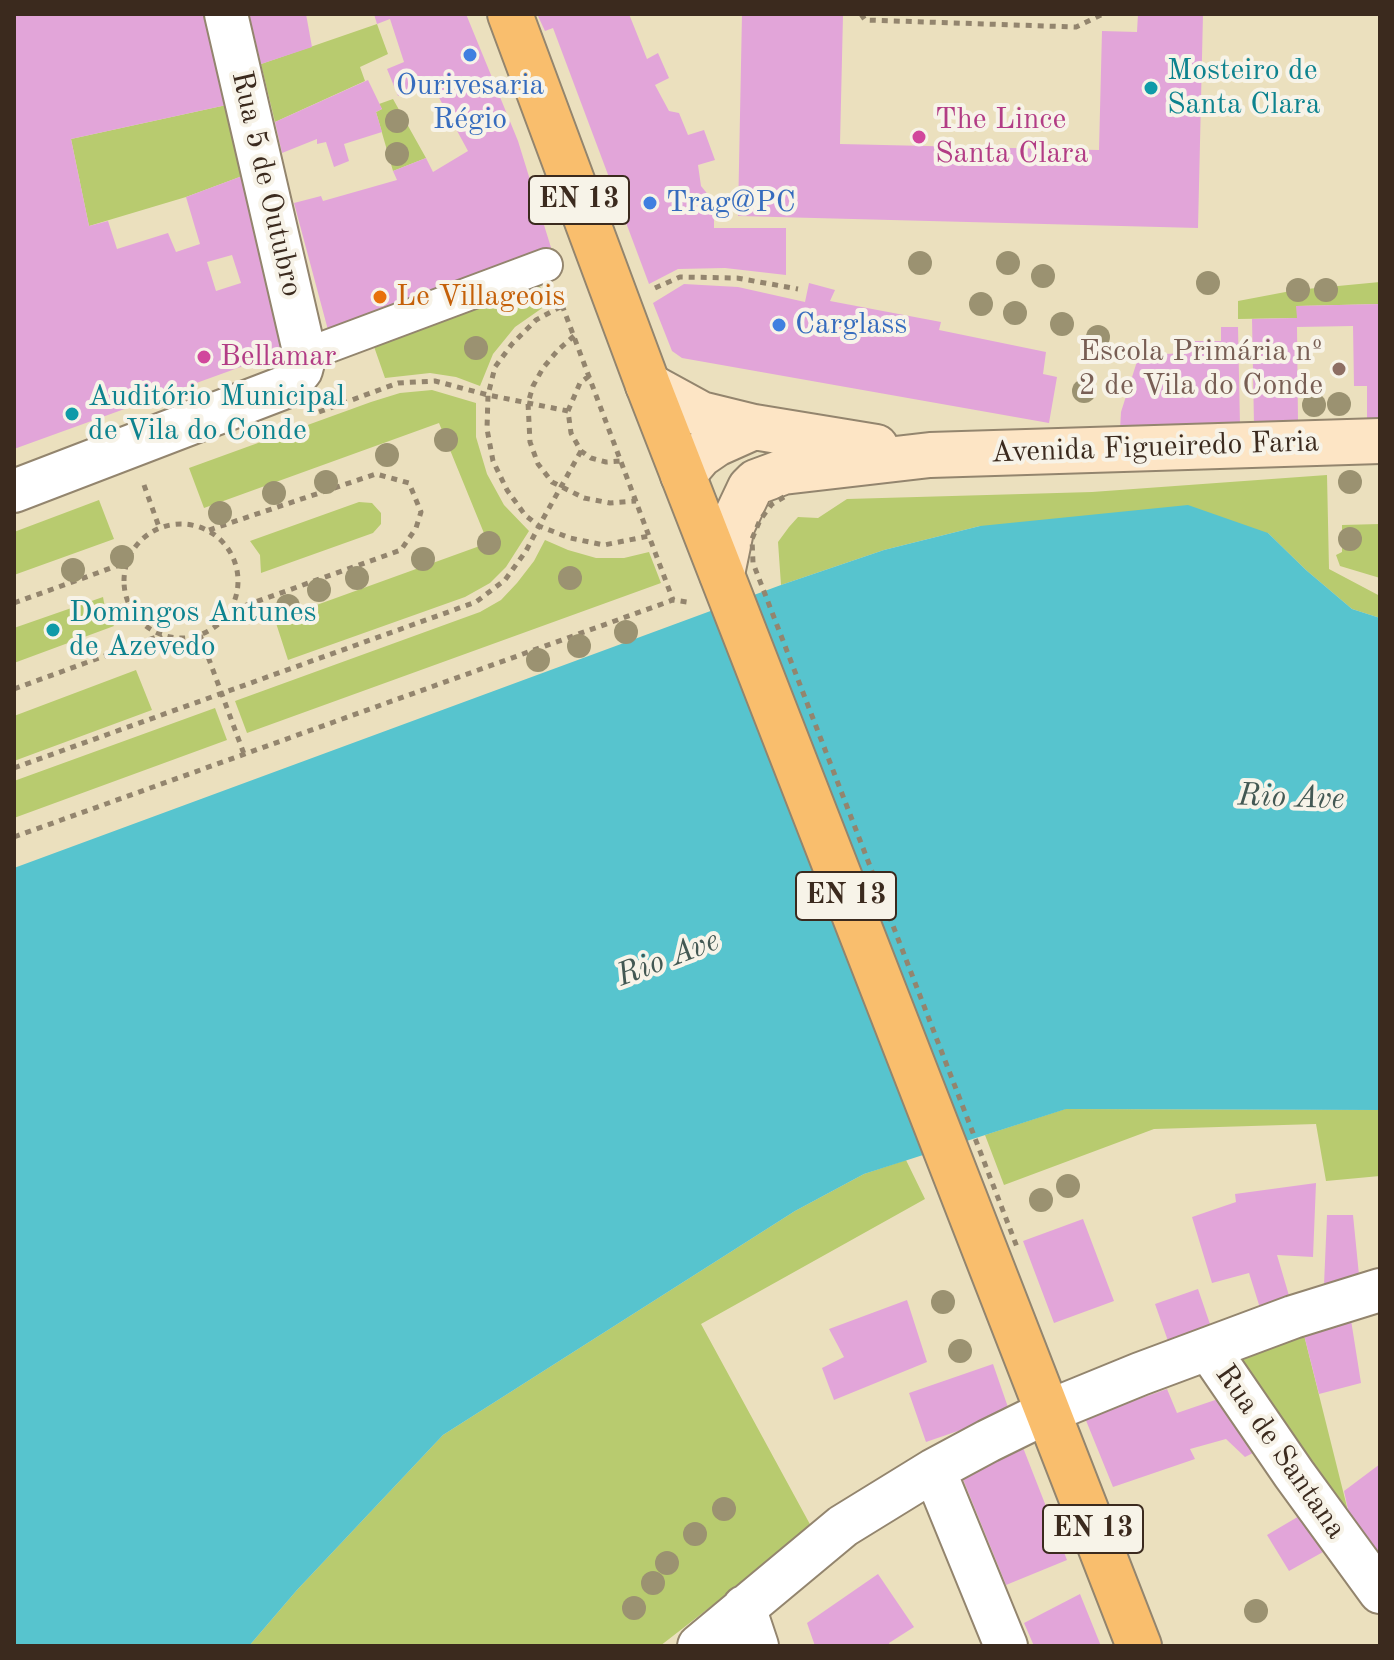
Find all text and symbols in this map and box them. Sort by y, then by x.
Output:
marker: Ourivesaria Régio [461,46,479,64]
place label: Mosteiro de Santa Clara [1167,53,1320,124]
street label: Rua 5 de Outubro [223,68,309,300]
place label: Ourivesaria Régio [396,68,544,138]
marker: Mosteiro de Santa Clara [1142,79,1160,97]
place label: The Lince Santa Clara [935,102,1088,172]
marker: The Lince Santa Clara [910,128,928,146]
road number: EN 13 [529,176,629,224]
place label: Trag@PC [666,185,796,221]
marker: Trag@PC [641,194,659,212]
place label: Le Villageois [396,279,565,315]
marker: Le Villageois [371,288,389,306]
place label: Carglass [795,307,907,343]
marker: Carglass [770,316,788,334]
place label: Escola Primária nº 2 de Vila do Conde [1079,334,1323,404]
place label: Bellamar [220,339,336,375]
marker: Bellamar [195,348,213,366]
marker: Escola Primária nº 2 de Vila do Conde [1330,360,1348,378]
place label: Auditório Municipal de Vila do Conde [88,379,345,450]
marker: Auditório Municipal de Vila do Conde [63,405,81,423]
street label: Avenida Figueiredo Faria [990,424,1320,472]
place label: Domingos Antunes de Azevedo [69,595,317,666]
marker: Domingos Antunes de Azevedo [44,621,62,639]
water label: Rio Ave [1237,777,1345,819]
road number: EN 13 [796,872,896,920]
water label: Rio Ave [611,922,725,996]
street label: Rua de Santana [1207,1358,1353,1546]
road number: EN 13 [1043,1505,1143,1553]

